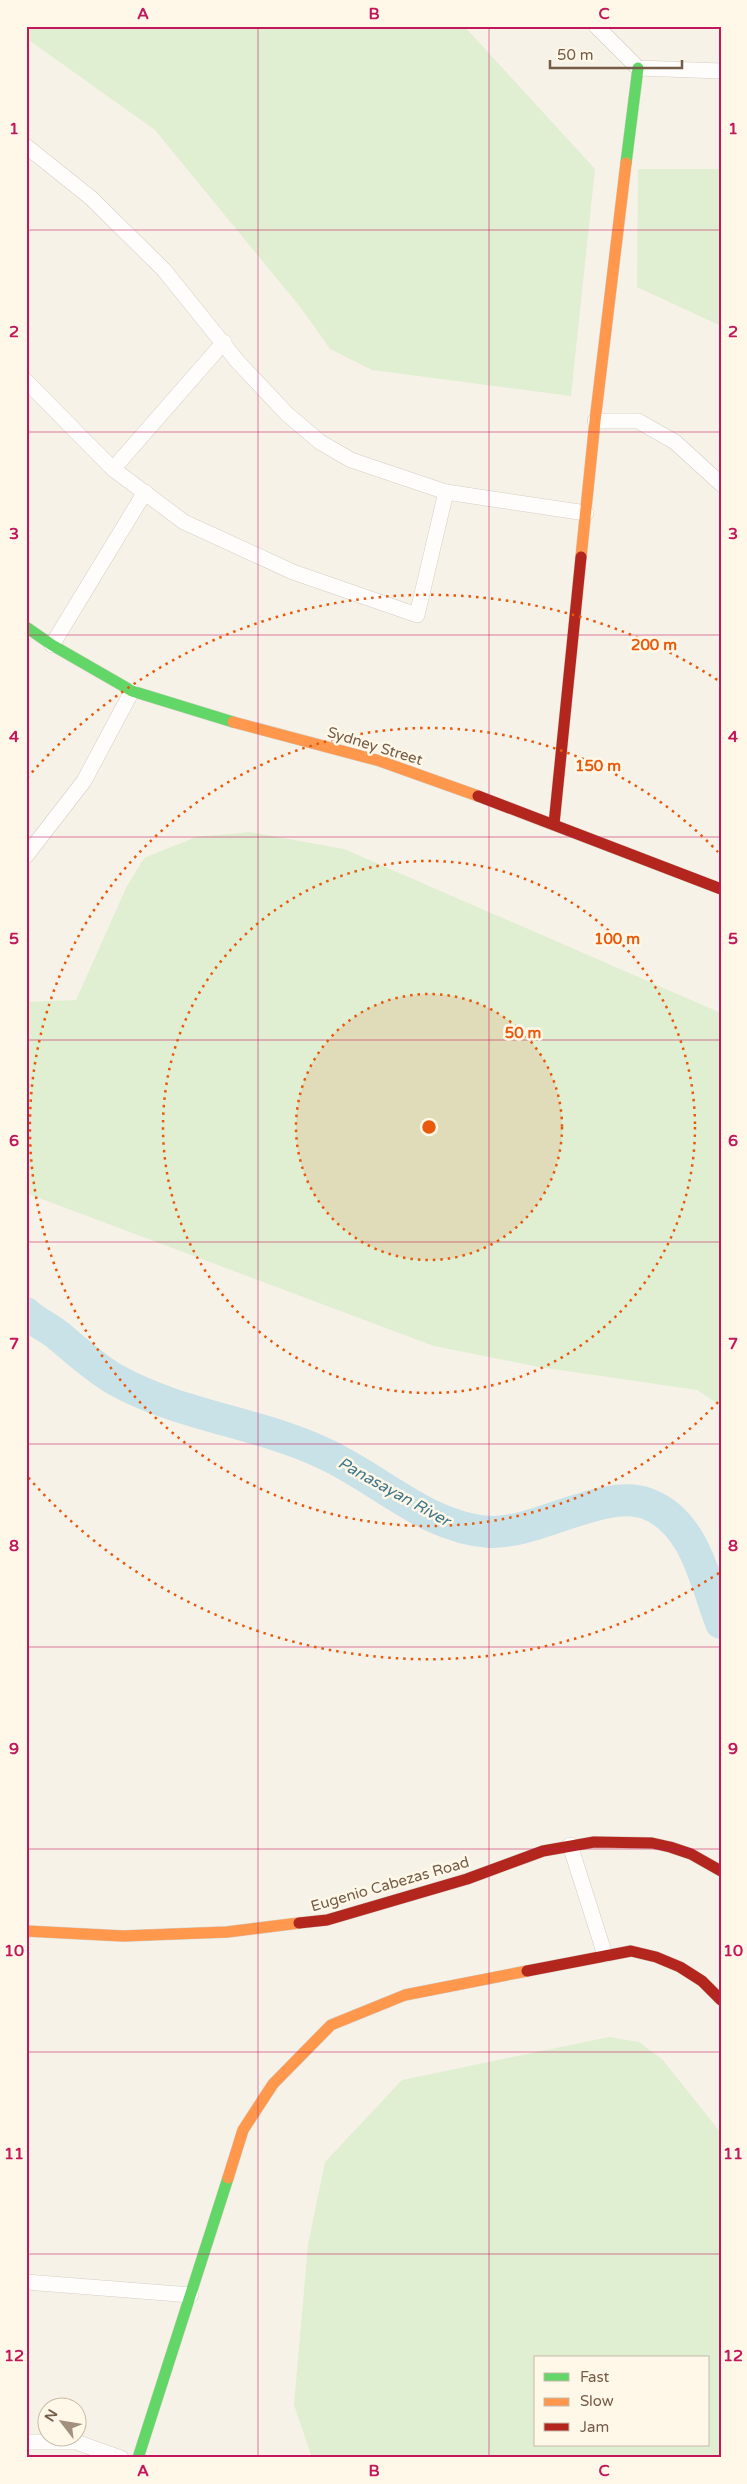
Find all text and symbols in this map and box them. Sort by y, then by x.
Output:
text: A [137,4,149,24]
text: B [368,4,380,24]
text: C [598,4,610,24]
scale bar [550,38,682,70]
text: 50 m [557,46,594,64]
text: 1 [9,119,19,139]
text: 1 [728,119,738,139]
text: 2 [9,322,19,342]
text: 2 [728,322,738,342]
text: 3 [9,524,19,544]
text: 3 [728,524,738,544]
text: 200 m [631,636,677,654]
street label: Sydney Street [325,723,425,769]
text: 4 [9,727,19,747]
text: 4 [728,727,738,747]
text: 150 m [575,757,621,775]
text: 5 [9,929,19,949]
text: 5 [728,929,738,949]
text: 100 m [594,930,640,948]
text: 50 m [505,1024,541,1042]
centre of rings [420,1118,438,1136]
text: 6 [9,1131,19,1151]
text: 6 [728,1131,738,1151]
text: 7 [9,1334,19,1354]
text: 7 [728,1334,738,1354]
water label: Panasayan River [335,1453,455,1532]
text: 8 [9,1536,19,1556]
text: 8 [728,1536,738,1556]
text: 9 [9,1739,19,1759]
text: 9 [728,1739,738,1759]
street label: Eugenio Cabezas Road [309,1853,471,1915]
text: 10 [4,1941,24,1961]
text: 10 [723,1941,743,1961]
text: 11 [4,2144,24,2164]
text: 11 [723,2144,743,2164]
text: 12 [4,2346,24,2366]
text: 12 [723,2346,743,2366]
legend [534,2356,710,2446]
text: Fast [580,2368,610,2386]
text: Slow [580,2392,614,2410]
north arrow [38,2396,88,2446]
text: N [41,2406,61,2425]
text: Jam [580,2418,609,2436]
text: A [137,2461,149,2481]
text: B [368,2461,380,2481]
text: C [598,2461,610,2481]

